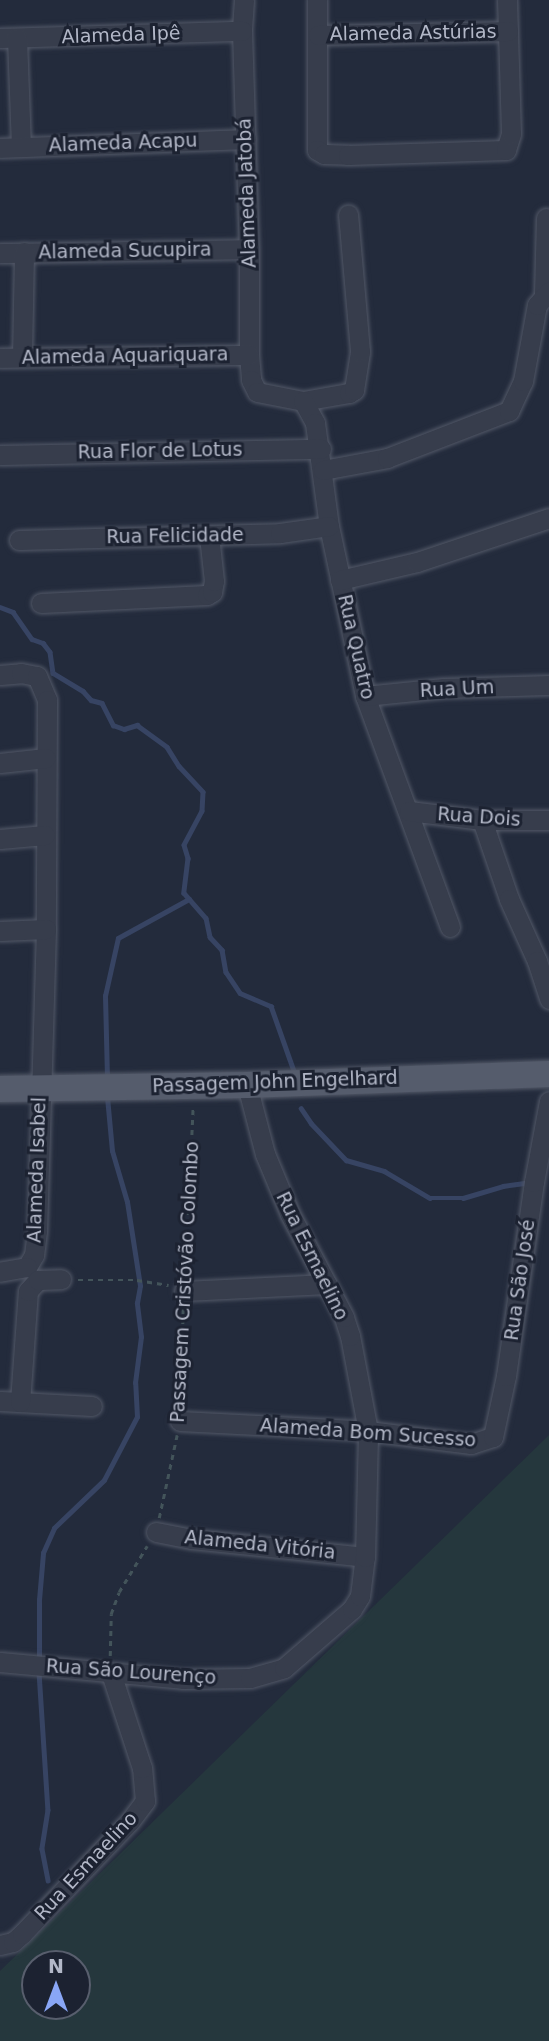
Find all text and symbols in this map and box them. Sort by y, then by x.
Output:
street label: Alameda Astúrias [329,20,497,46]
street label: Alameda Ipê [61,22,181,48]
street label: Alameda Jatobá [233,118,261,268]
street label: Alameda Acapu [48,129,198,157]
street label: Alameda Sucupira [38,238,212,264]
street label: Alameda Aquariquara [22,343,228,369]
street label: Rua Flor de Lotus [77,438,243,464]
street label: Rua Felicidade [106,523,244,549]
street label: Rua Quatro [333,592,379,702]
street label: Rua Um [419,676,495,702]
street label: Rua Dois [437,803,521,831]
street label: Passagem John Engelhard [152,1066,398,1098]
street label: Alameda Isabel [23,1097,51,1243]
street label: Passagem Cristóvão Colombo [166,1141,204,1423]
street label: Rua Esmaelino [271,1188,353,1324]
street label: Rua São José [500,1218,540,1342]
street label: Alameda Bom Sucesso [259,1414,477,1452]
street label: Alameda Vitória [183,1526,337,1564]
street label: Rua São Lourenço [45,1655,217,1689]
street label: Rua Esmaelino [30,1807,142,1925]
north arrow [21,1950,91,2020]
text: N [48,1955,64,1977]

